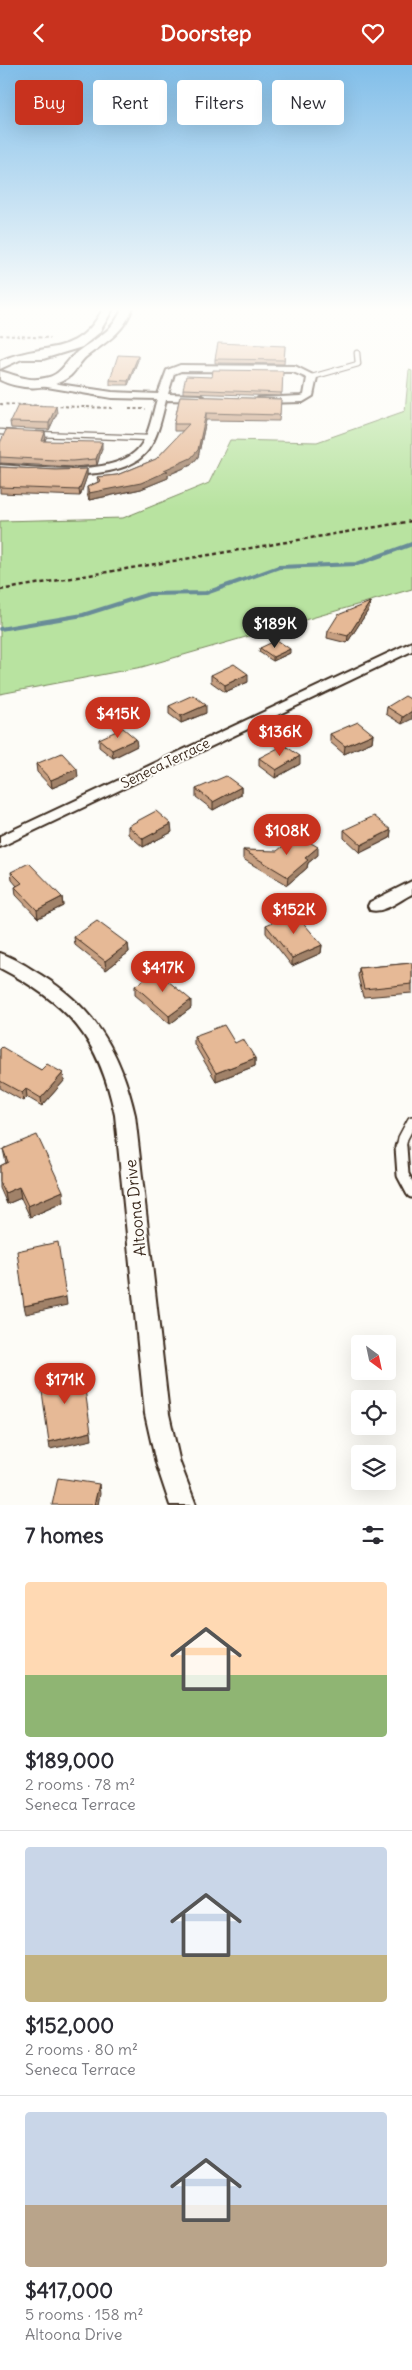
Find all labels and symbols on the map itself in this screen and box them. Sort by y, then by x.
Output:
pin: $189K [240,607,310,649]
pin: $415K [83,697,153,739]
pin: $136K [245,715,315,757]
street label: Seneca Terrace [118,734,212,792]
pin: $108K [252,813,322,856]
pin: $152K [259,893,329,935]
pin: $417K [128,951,198,993]
street label: Altoona Drive [120,1159,150,1257]
north arrow [351,1335,396,1380]
pin: $171K [30,1363,100,1405]

